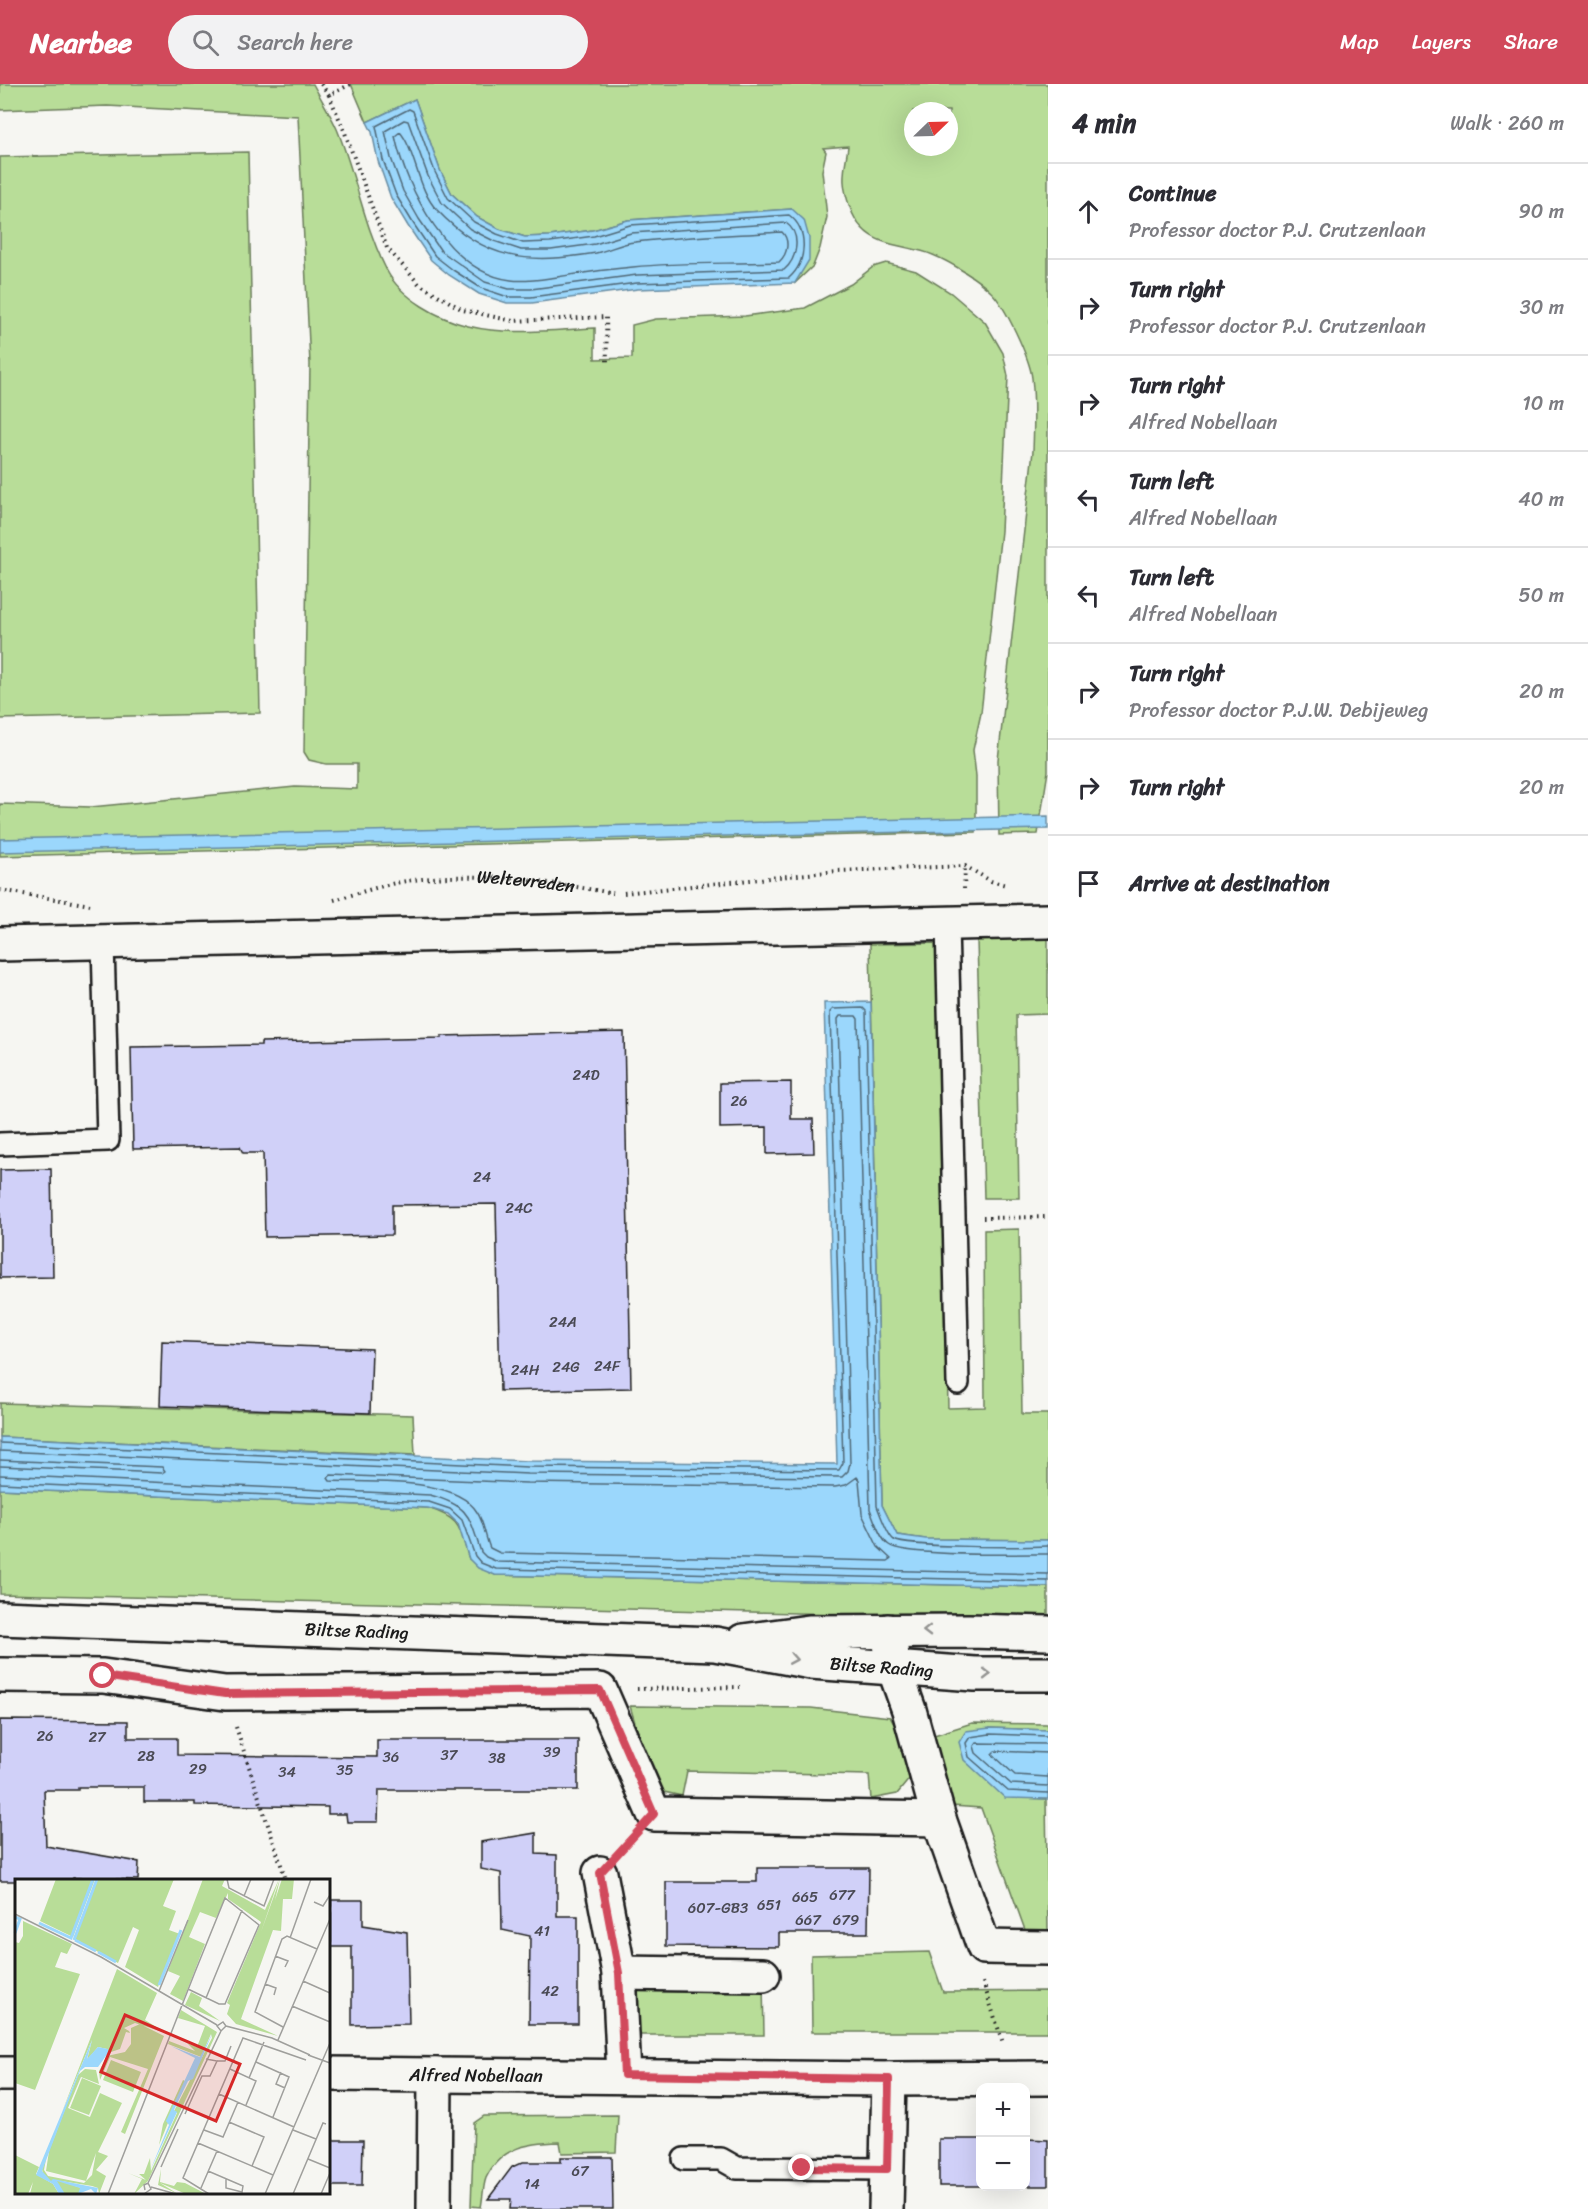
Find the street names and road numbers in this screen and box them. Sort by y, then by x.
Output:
street label: Weltevreden [476,861,578,903]
street label: Biltse Rading [304,1613,409,1649]
street label: Biltse Rading [829,1647,935,1687]
street label: Alfred Nobellaan [408,2059,543,2092]

